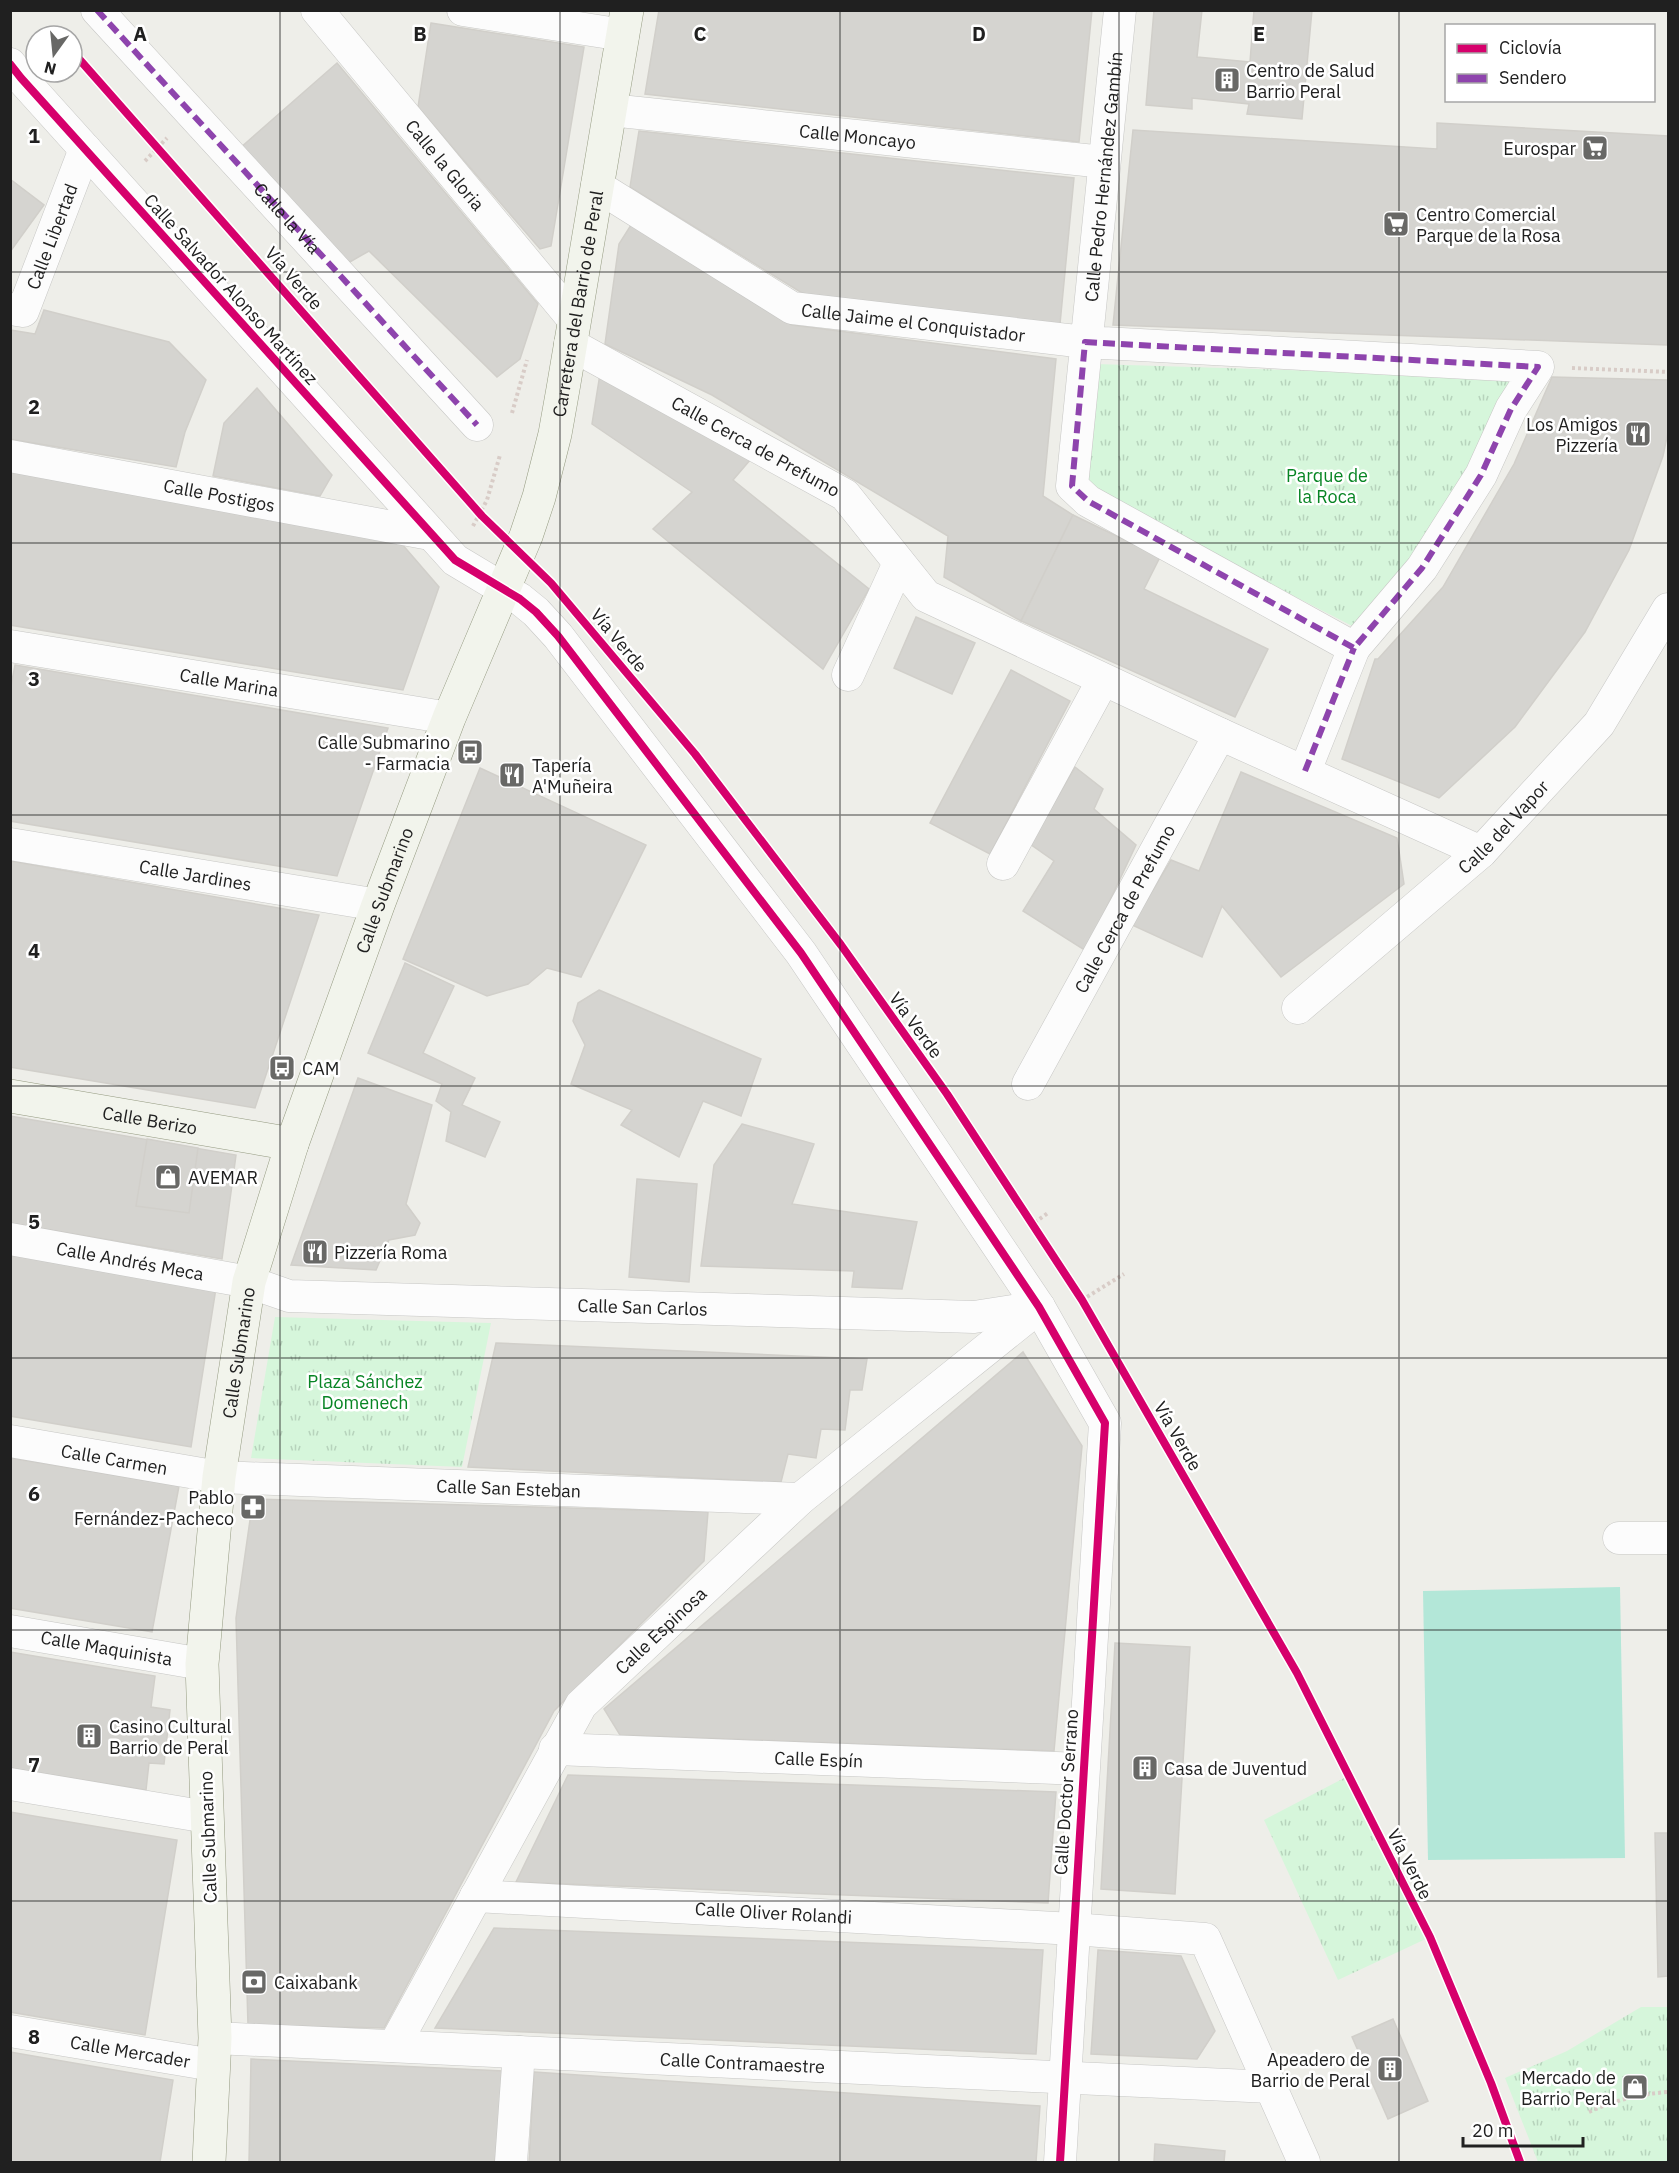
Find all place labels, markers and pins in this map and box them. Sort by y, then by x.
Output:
place label: Centro de Salud Barrio Peral [1246,59,1375,103]
building icon: Centro de Salud Barrio Peral [1212,65,1242,95]
supermarket icon: Eurospar [1580,133,1610,163]
place label: Eurospar [1503,137,1576,160]
place label: Centro Comercial Parque de la Rosa [1416,203,1561,247]
supermarket icon: Centro Comercial Parque de la Rosa [1381,209,1411,239]
place label: Los Amigos Pizzería [1526,413,1618,457]
restaurant icon: Los Amigos Pizzería [1623,419,1653,449]
place label: Calle Submarino - Farmacia [318,731,450,775]
bus stop icon: Calle Submarino - Farmacia [455,737,485,767]
place label: Tapería A'Muñeira [532,754,613,798]
restaurant icon: Tapería A'Muñeira [497,760,527,790]
bus stop icon: CAM [267,1053,297,1083]
place label: CAM [302,1057,339,1080]
shop icon: AVEMAR [153,1162,183,1192]
place label: AVEMAR [188,1166,258,1189]
restaurant icon: Pizzería Roma [300,1237,330,1267]
place label: Pizzería Roma [334,1241,448,1264]
place label: Pablo Fernández-Pacheco [74,1486,234,1530]
pharmacy icon: Pablo Fernández-Pacheco [238,1492,268,1522]
place label: Casino Cultural Barrio de Peral [109,1715,232,1759]
building icon: Casino Cultural Barrio de Peral [74,1721,104,1751]
building icon: Casa de Juventud [1130,1753,1160,1783]
place label: Casa de Juventud [1164,1757,1307,1780]
bank icon: Caixabank [239,1967,269,1997]
place label: Caixabank [274,1971,358,1994]
place label: Apeadero de Barrio de Peral [1251,2048,1370,2092]
building icon: Apeadero de Barrio de Peral [1375,2054,1405,2084]
place label: Mercado de Barrio Peral [1521,2066,1616,2110]
shop icon: Mercado de Barrio Peral [1620,2072,1650,2102]

